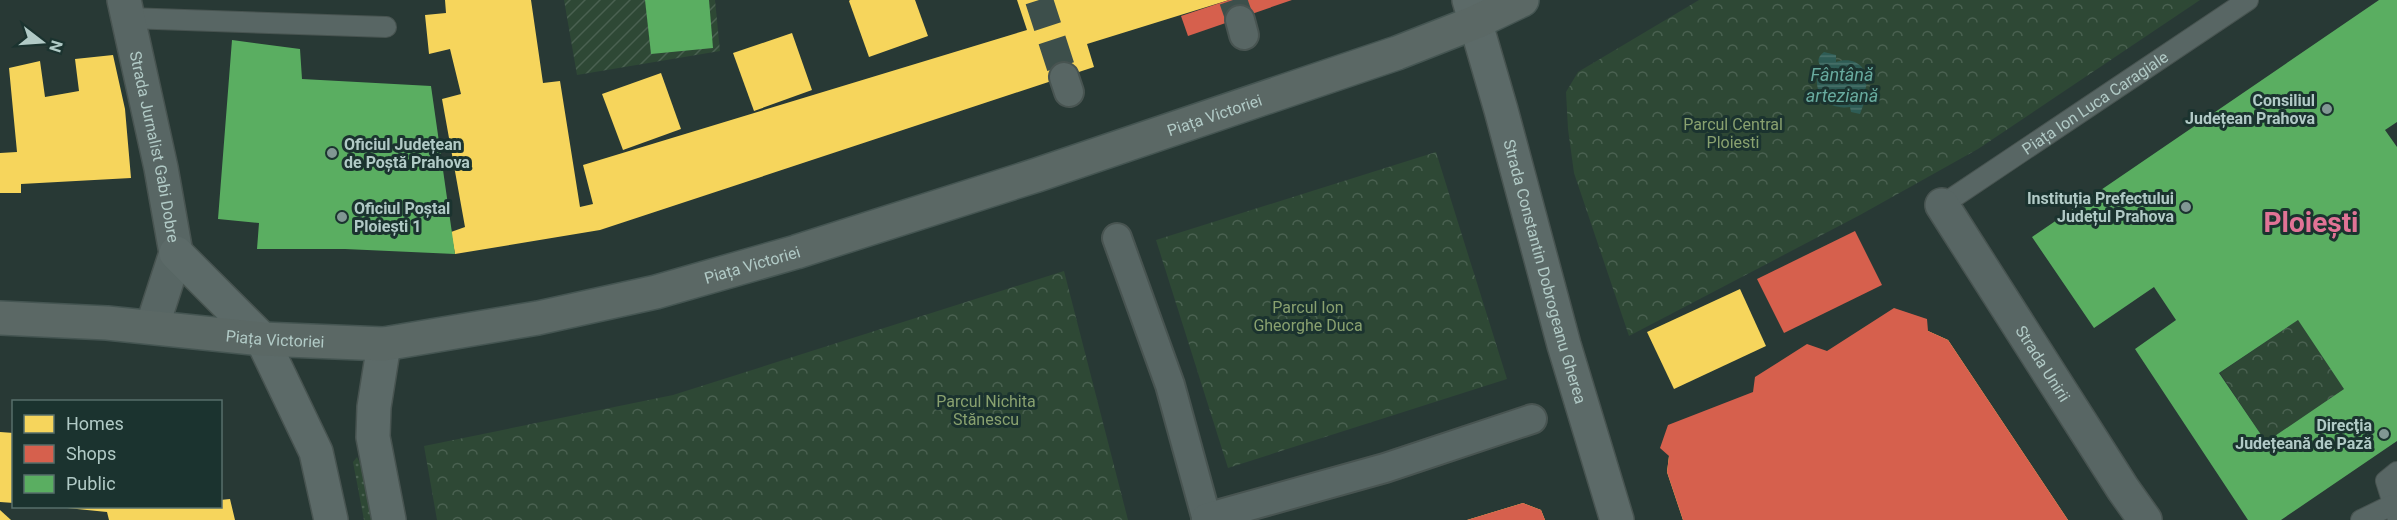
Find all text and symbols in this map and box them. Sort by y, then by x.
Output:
north arrow [12,12,72,72]
text: N [45,38,67,54]
street label: Piața Ion Luca Caragiale [2018,47,2172,158]
street label: Strada Jurnalist Gabi Dobre [126,49,183,244]
water label: Fântână arteziană [1806,64,1878,106]
street label: Piața Victoriei [1165,90,1264,140]
place label: Consiliul Județean Prahova [2185,91,2315,128]
marker: Consiliul Județean Prahova [2320,102,2334,116]
park label: Parcul Central Ploiesti [1683,115,1783,152]
place label: Oficiul Județean de Poștă Prahova [344,135,470,172]
street label: Strada Constantin Dobrogeanu Gherea [1500,137,1591,406]
marker: Oficiul Județean de Poștă Prahova [325,146,339,160]
place label: Instituția Prefectului Județul Prahova [2027,189,2174,226]
place label: Oficiul Poștal Ploiești 1 [354,199,450,236]
marker: Instituția Prefectului Județul Prahova [2179,200,2193,214]
district label: Ploiești [2263,206,2359,239]
marker: Oficiul Poștal Ploiești 1 [335,210,349,224]
street label: Piața Victoriei [702,242,803,287]
park label: Parcul Ion Gheorghe Duca [1253,298,1363,335]
street label: Strada Unirii [2012,322,2074,405]
street label: Piața Victoriei [225,326,325,351]
park label: Parcul Nichita Stănescu [936,392,1036,429]
legend [12,400,222,508]
text: Homes [66,413,124,434]
place label: Direcţia Județeană de Pază [2235,416,2372,453]
marker: Direcţia Județeană de Pază [2377,427,2391,441]
text: Shops [66,443,116,464]
text: Public [66,473,116,494]

